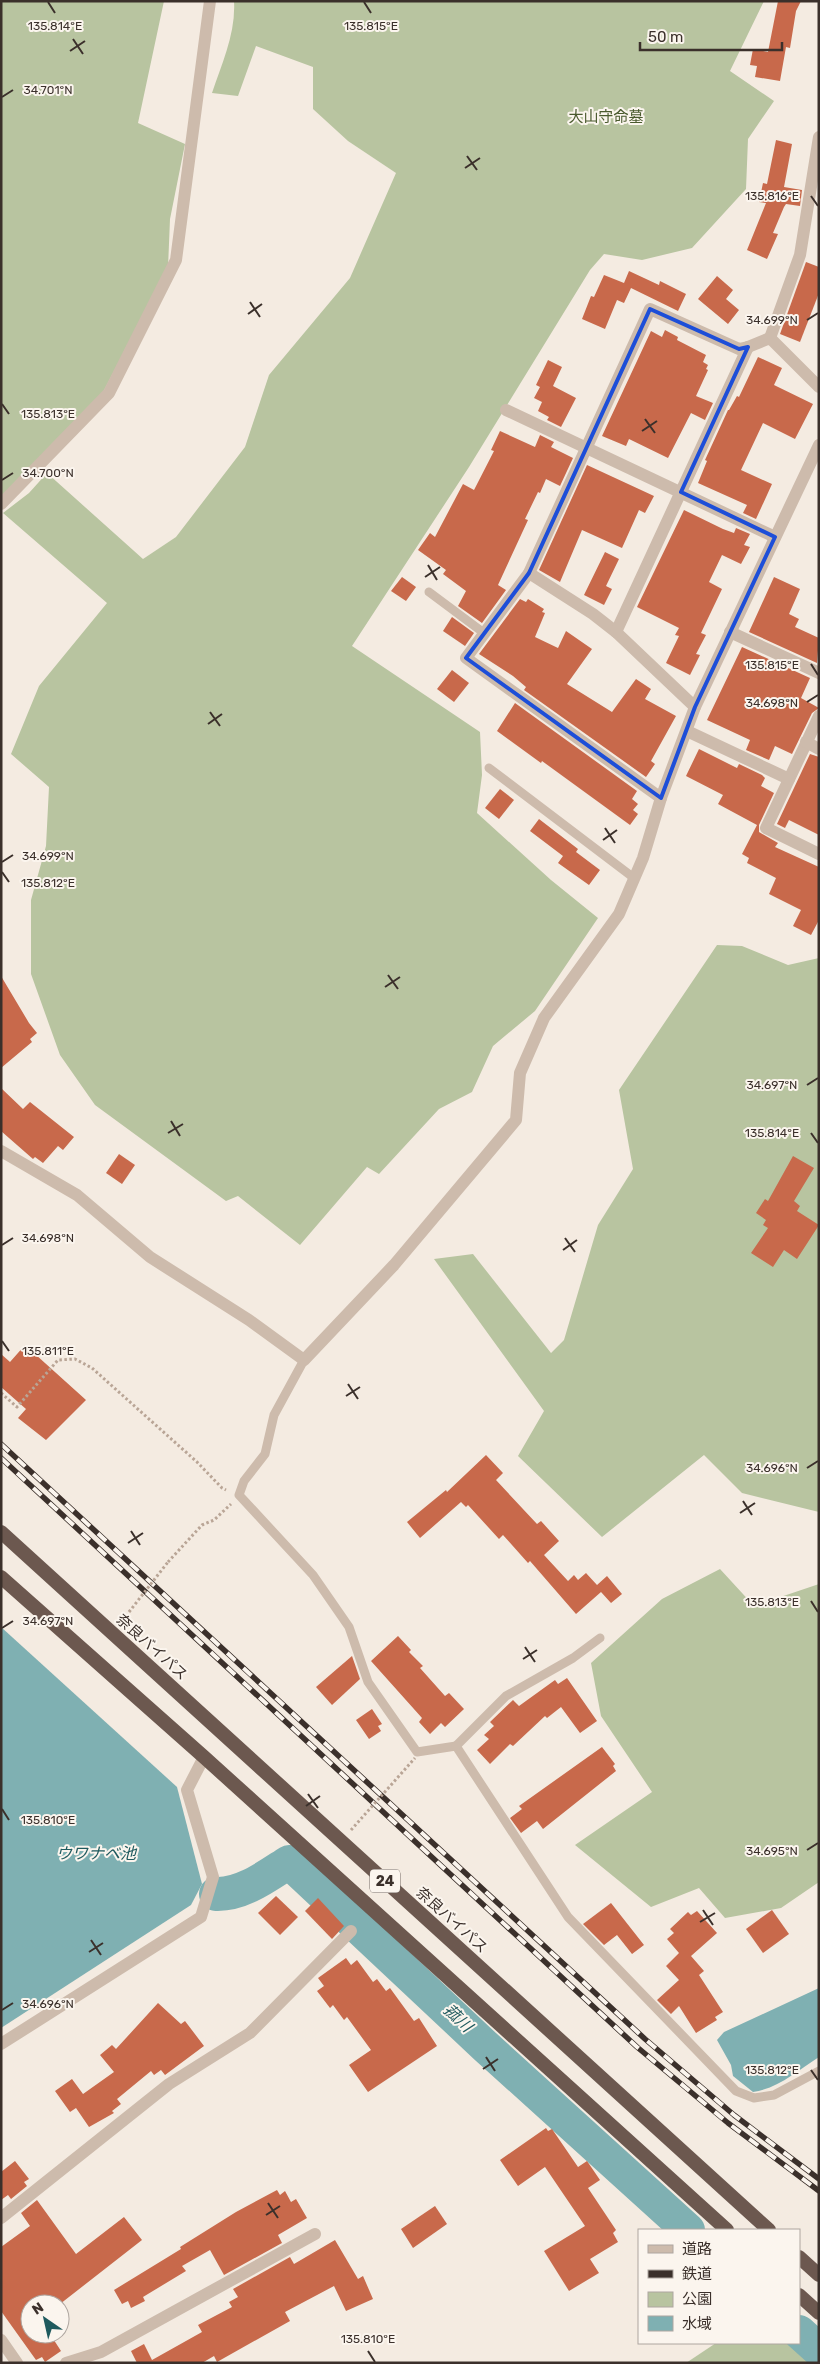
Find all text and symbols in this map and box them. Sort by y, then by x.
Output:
text: 135.814°E [28,19,82,33]
text: 135.815°E [344,19,398,33]
scale bar [640,20,782,52]
text: 50 m [648,28,683,46]
text: 34.701°N [23,83,73,97]
park label: 大山守命墓 [568,108,644,126]
text: 135.816°E [745,189,799,203]
text: 34.699°N [746,313,798,327]
text: 135.813°E [21,407,75,421]
text: 34.700°N [22,466,74,480]
text: 135.815°E [745,658,799,672]
text: 34.698°N [746,696,798,710]
text: 34.699°N [22,849,74,863]
text: 135.812°E [21,876,75,890]
text: 34.697°N [747,1078,797,1092]
text: 135.814°E [745,1126,799,1140]
text: 34.698°N [22,1231,74,1245]
text: 135.811°E [22,1344,74,1358]
text: 34.696°N [746,1461,798,1475]
text: 135.813°E [745,1595,799,1609]
street label: 奈良バイパス [113,1610,191,1684]
text: 34.697°N [23,1614,73,1628]
text: 135.810°E [21,1813,75,1827]
water label: ウワナベ池 [56,1844,138,1863]
text: 34.695°N [746,1844,798,1858]
road number: 24 [370,1870,400,1892]
street label: 奈良バイパス [413,1883,491,1957]
text: 34.696°N [22,1997,74,2011]
water label: 菰川 [440,2000,478,2037]
text: 135.812°E [745,2063,799,2077]
legend [638,2229,800,2344]
text: 道路 [682,2240,712,2258]
text: 鉄道 [682,2265,712,2283]
text: 公園 [682,2290,712,2308]
north arrow [20,2294,70,2344]
text: N [29,2299,47,2319]
text: 水域 [682,2315,712,2333]
text: 135.810°E [341,2332,395,2346]

